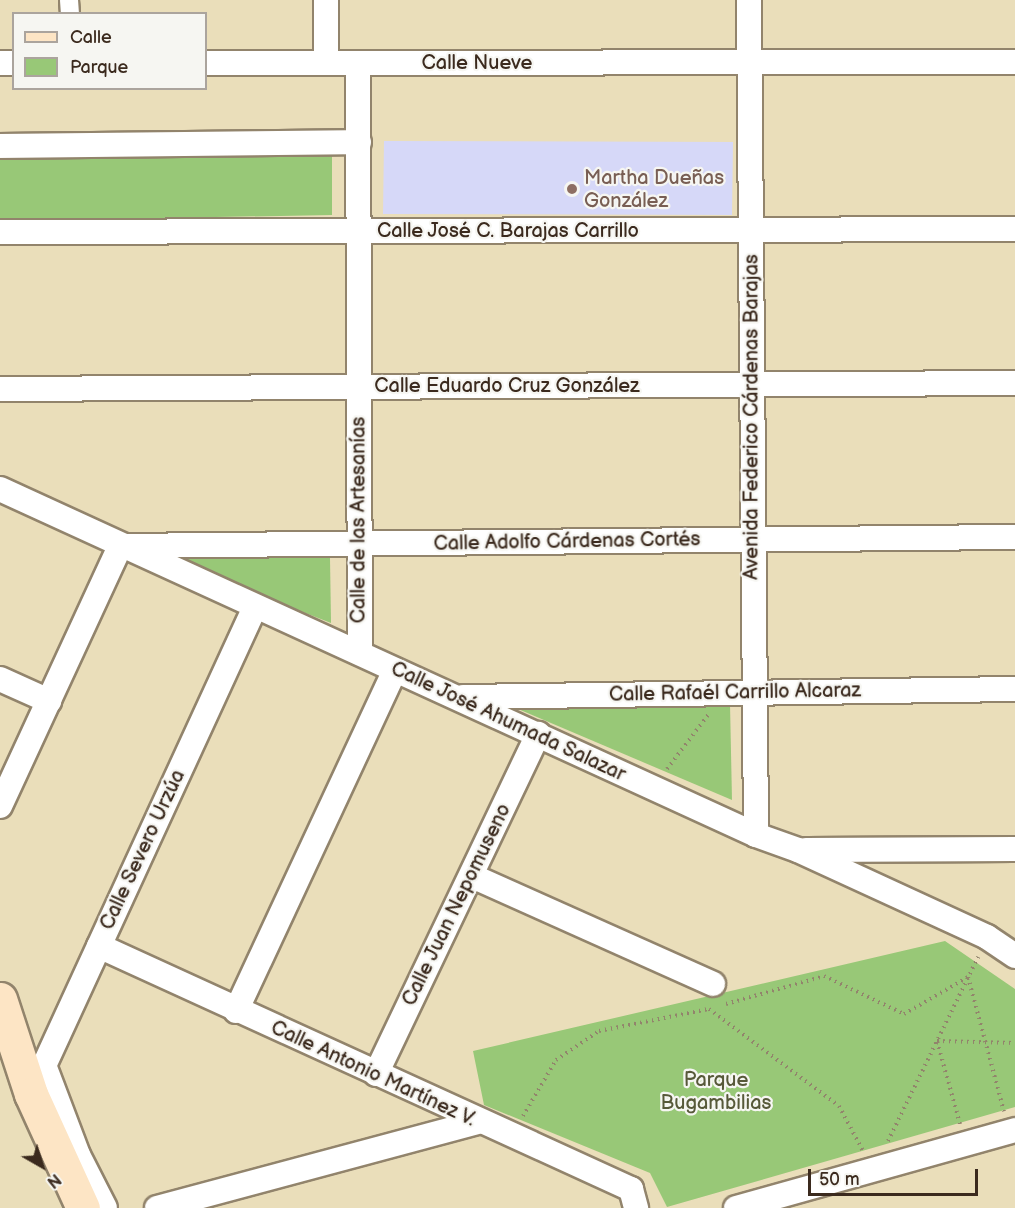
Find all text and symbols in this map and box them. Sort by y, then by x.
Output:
legend [12,12,207,90]
text: Calle [70,27,112,48]
street label: Calle Nueve [422,51,532,75]
text: Parque [70,57,128,78]
place label: Martha Dueñas González [584,166,724,213]
marker: Martha Dueñas González [565,182,579,196]
street label: Calle José C. Barajas Carrillo [377,219,639,243]
street label: Avenida Federico Cárdenas Barajas [740,254,764,580]
street label: Calle Eduardo Cruz González [374,374,640,398]
street label: Calle de las Artesanías [347,417,371,623]
street label: Calle Adolfo Cárdenas Cortés [433,528,701,556]
street label: Calle José Ahumada Salazar [386,657,630,787]
street label: Calle Rafaél Carrillo Alcaraz [609,679,861,707]
street label: Calle Severo Urzúa [95,766,191,934]
street label: Calle Juan Nepomuseno [397,800,517,1010]
street label: Calle Antonio Martínez V. [267,1016,479,1132]
park label: Parque Bugambilias [661,1069,771,1116]
north arrow [12,1136,72,1196]
scale bar [811,1157,980,1195]
text: N [43,1169,64,1192]
text: 50 m [819,1169,860,1190]

